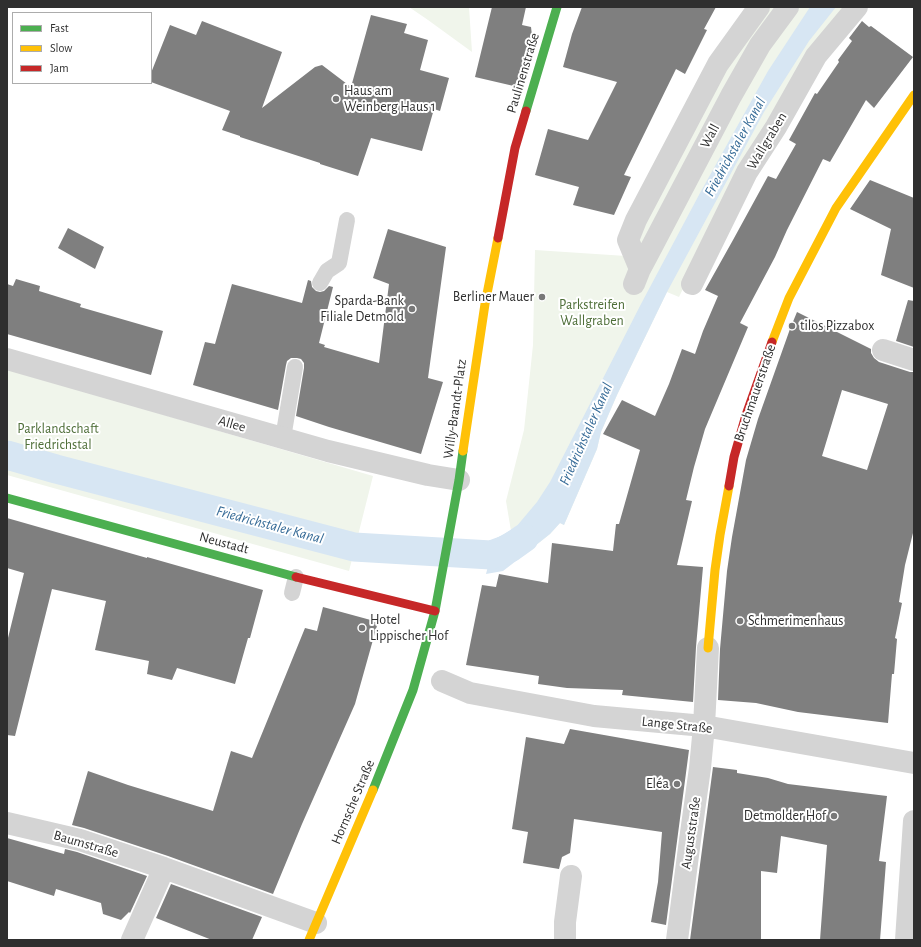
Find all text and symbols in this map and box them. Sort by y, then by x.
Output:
legend [12,12,152,84]
text: Fast [50,22,69,34]
street label: Paulinenstraße [503,31,543,115]
text: Slow [50,42,72,54]
text: Jam [50,62,69,74]
place label: Haus am Weinberg Haus 1 [344,83,435,116]
marker: Haus am Weinberg Haus 1 [331,94,341,104]
water label: Friedrichstaler Kanal [700,94,770,200]
street label: Wallgraben [743,109,791,173]
street label: Wall [697,121,723,151]
place label: Berliner Mauer [453,289,534,305]
marker: Berliner Mauer [537,292,547,302]
place label: Sparda-Bank Filiale Detmold [320,293,404,326]
park label: Parkstreifen Wallgraben [559,297,625,330]
marker: Sparda-Bank Filiale Detmold [407,304,417,314]
place label: tilos Pizzabox [800,318,874,334]
marker: tilos Pizzabox [787,321,797,331]
street label: Bruchmauerstraße [730,342,780,444]
street label: Willy-Brandt-Platz [440,358,470,460]
water label: Friedrichstaler Kanal [555,380,617,488]
street label: Allee [216,412,248,436]
park label: Parklandschaft Friedrichstal [17,421,99,454]
water label: Friedrichstaler Kanal [214,502,326,548]
street label: Neustadt [197,528,251,558]
place label: Hotel Lippischer Hof [370,612,448,644]
place label: Schmerimenhaus [748,613,843,629]
marker: Schmerimenhaus [735,616,745,626]
marker: Hotel Lippischer Hof [357,623,367,633]
street label: Lange Straße [641,713,713,737]
street label: Hornsche Straße [328,757,378,847]
place label: Eléa [646,776,669,792]
marker: Eléa [672,779,682,789]
street label: Auguststraße [678,796,704,870]
place label: Detmolder Hof [744,808,826,824]
marker: Detmolder Hof [829,811,839,821]
street label: Baumstraße [52,827,120,861]

